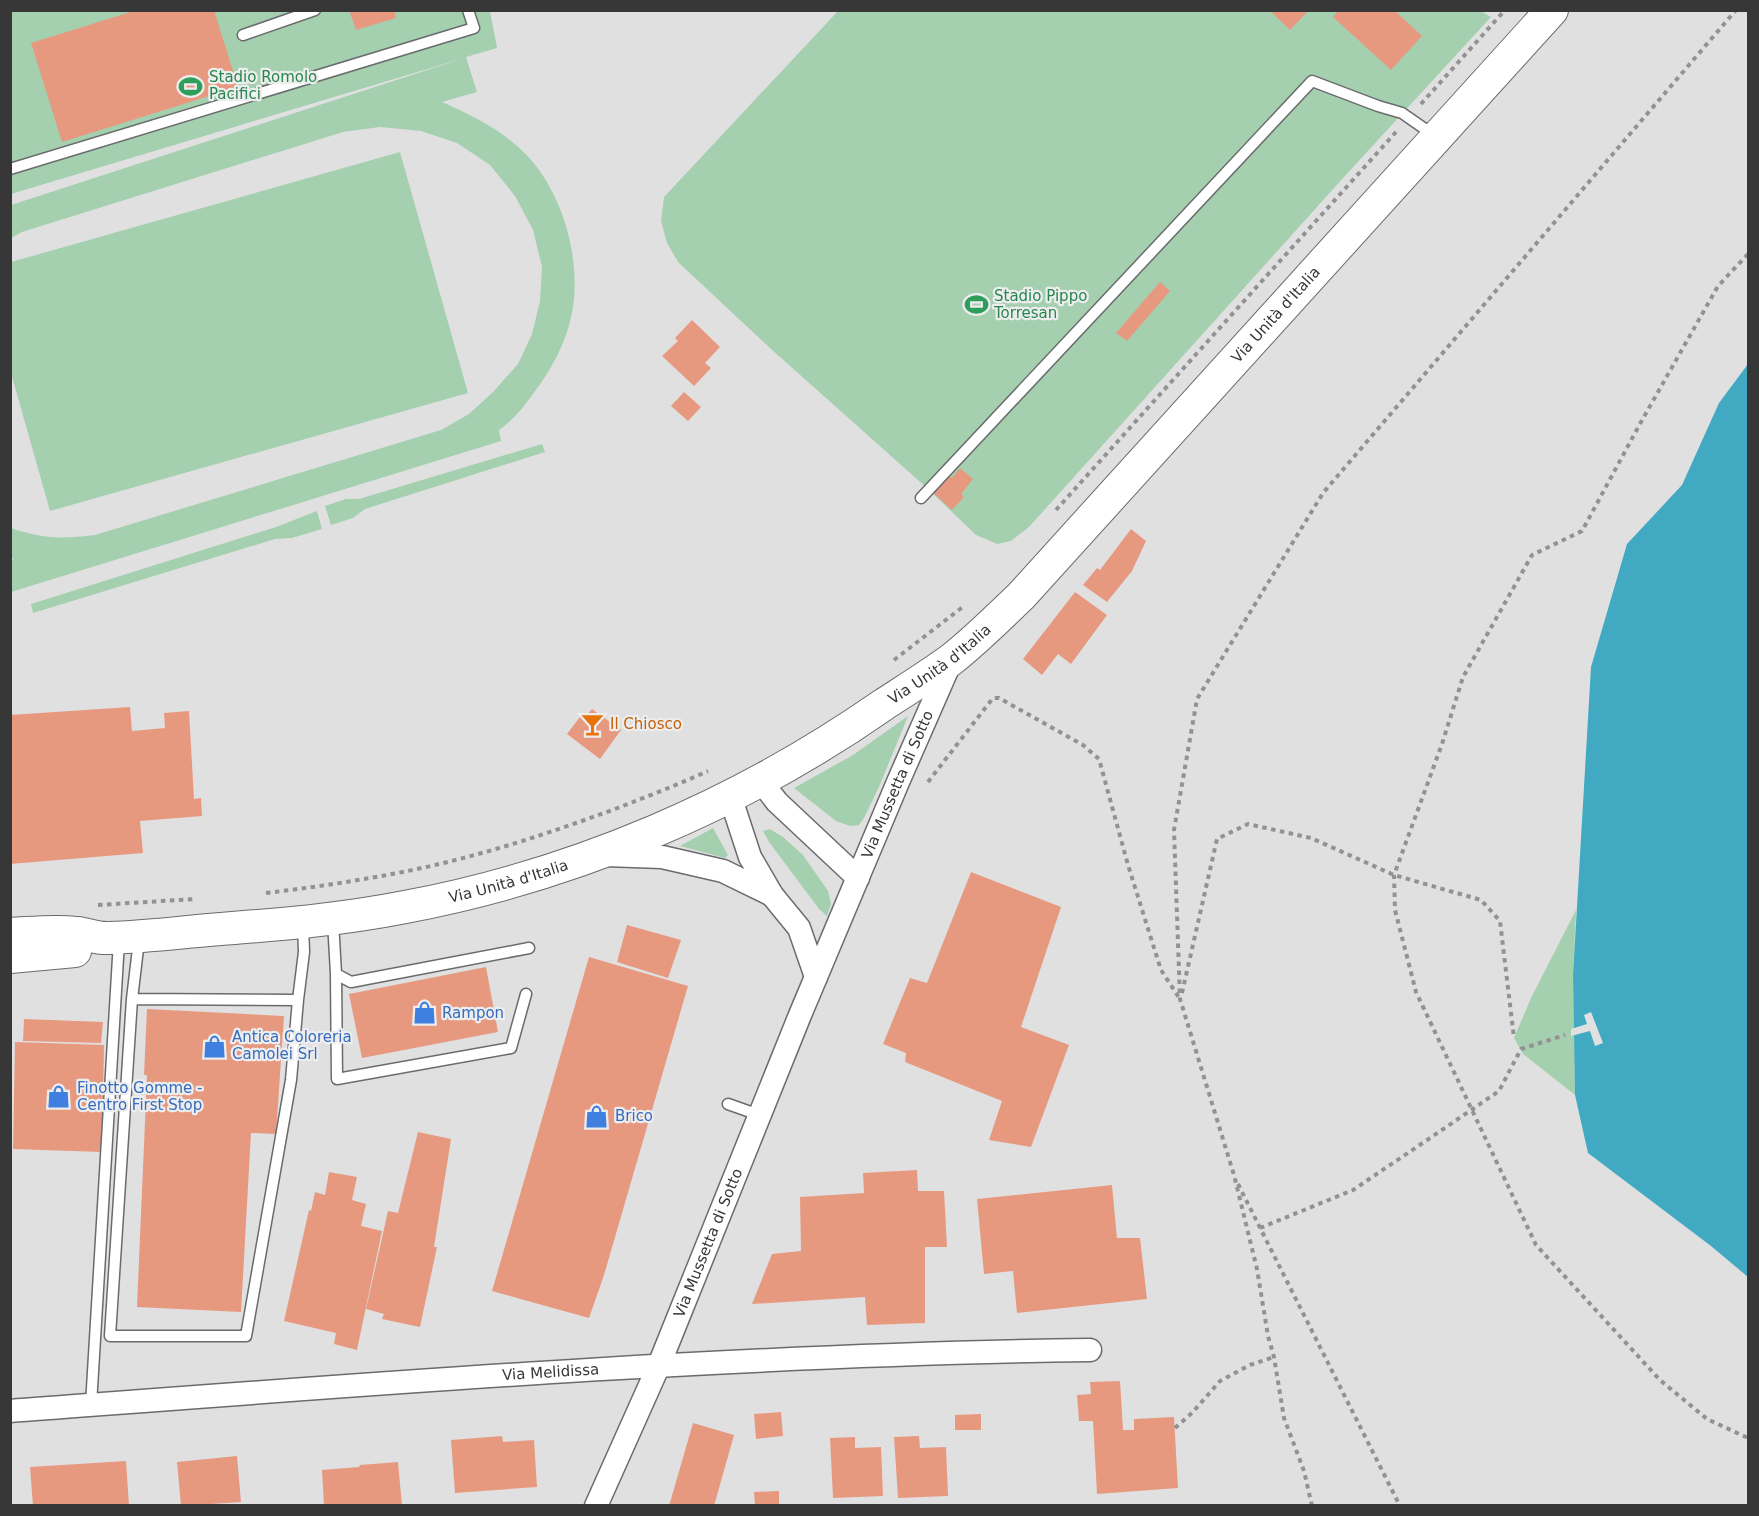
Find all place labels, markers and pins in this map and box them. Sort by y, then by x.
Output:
place label: Stadio Romolo Pacifici [209,68,317,103]
sports icon: Stadio Romolo Pacifici [178,73,204,99]
place label: Stadio Pippo Torresan [993,287,1087,322]
sports icon: Stadio Pippo Torresan [963,292,989,318]
bar icon: Il Chiosco [579,711,605,737]
place label: Il Chiosco [610,715,682,733]
shop icon: Rampon [411,1000,437,1026]
place label: Rampon [442,1004,504,1022]
place label: Antica Coloreria Camolei Srl [232,1028,352,1063]
shop icon: Antica Coloreria Camolei Srl [201,1033,227,1059]
place label: Finotto Gomme - Centro First Stop [77,1079,203,1114]
shop icon: Finotto Gomme - Centro First Stop [46,1084,72,1110]
shop icon: Brico [584,1103,610,1129]
place label: Brico [615,1107,653,1125]

